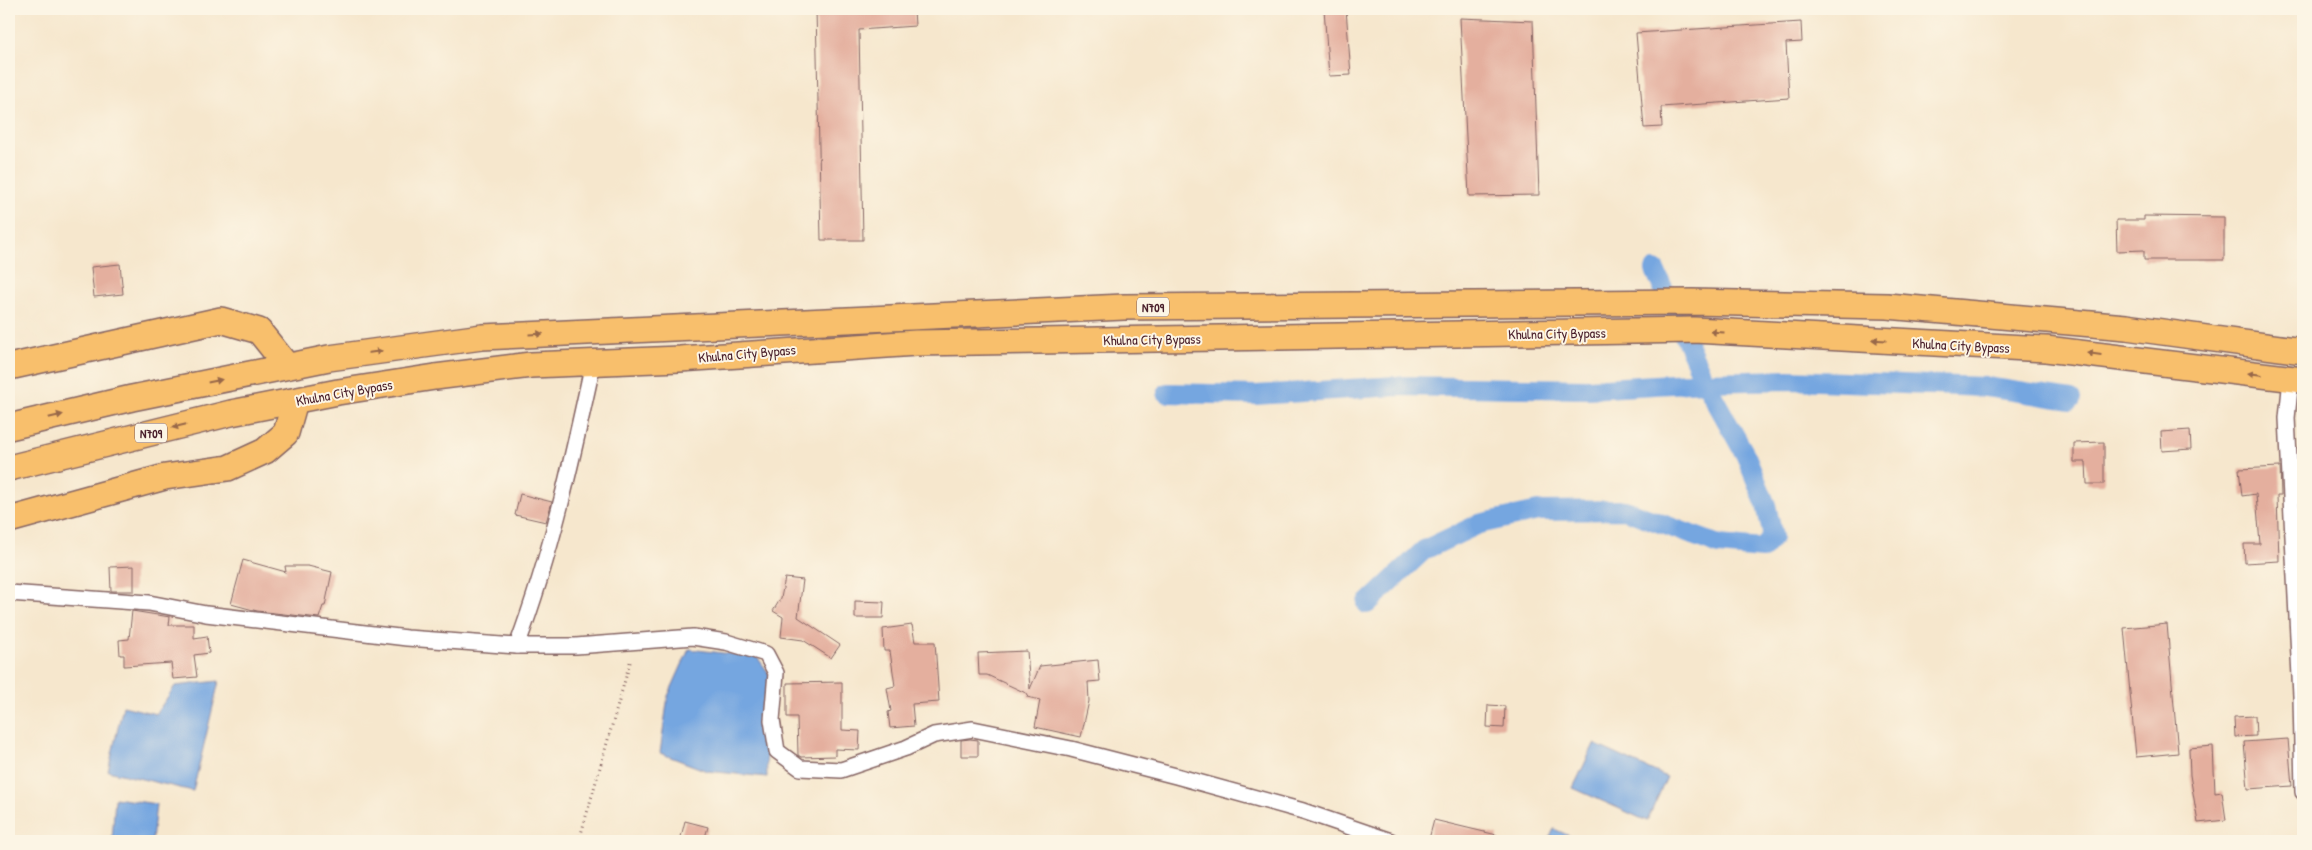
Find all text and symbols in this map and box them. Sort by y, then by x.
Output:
road number: N709 [1137,298,1169,316]
street label: Khulna City Bypass [1508,323,1606,344]
one-way arrow [1709,327,1725,335]
one-way arrow [528,329,544,337]
street label: Khulna City Bypass [1103,329,1201,350]
street label: Khulna City Bypass [1912,333,2010,358]
one-way arrow [1871,336,1887,344]
street label: Khulna City Bypass [698,339,797,368]
one-way arrow [367,347,383,355]
one-way arrow [2085,350,2101,358]
one-way arrow [2247,370,2263,378]
street label: Khulna City Bypass [294,374,394,411]
one-way arrow [207,377,223,385]
one-way arrow [49,412,64,420]
one-way arrow [171,422,186,430]
road number: N709 [135,423,167,442]

